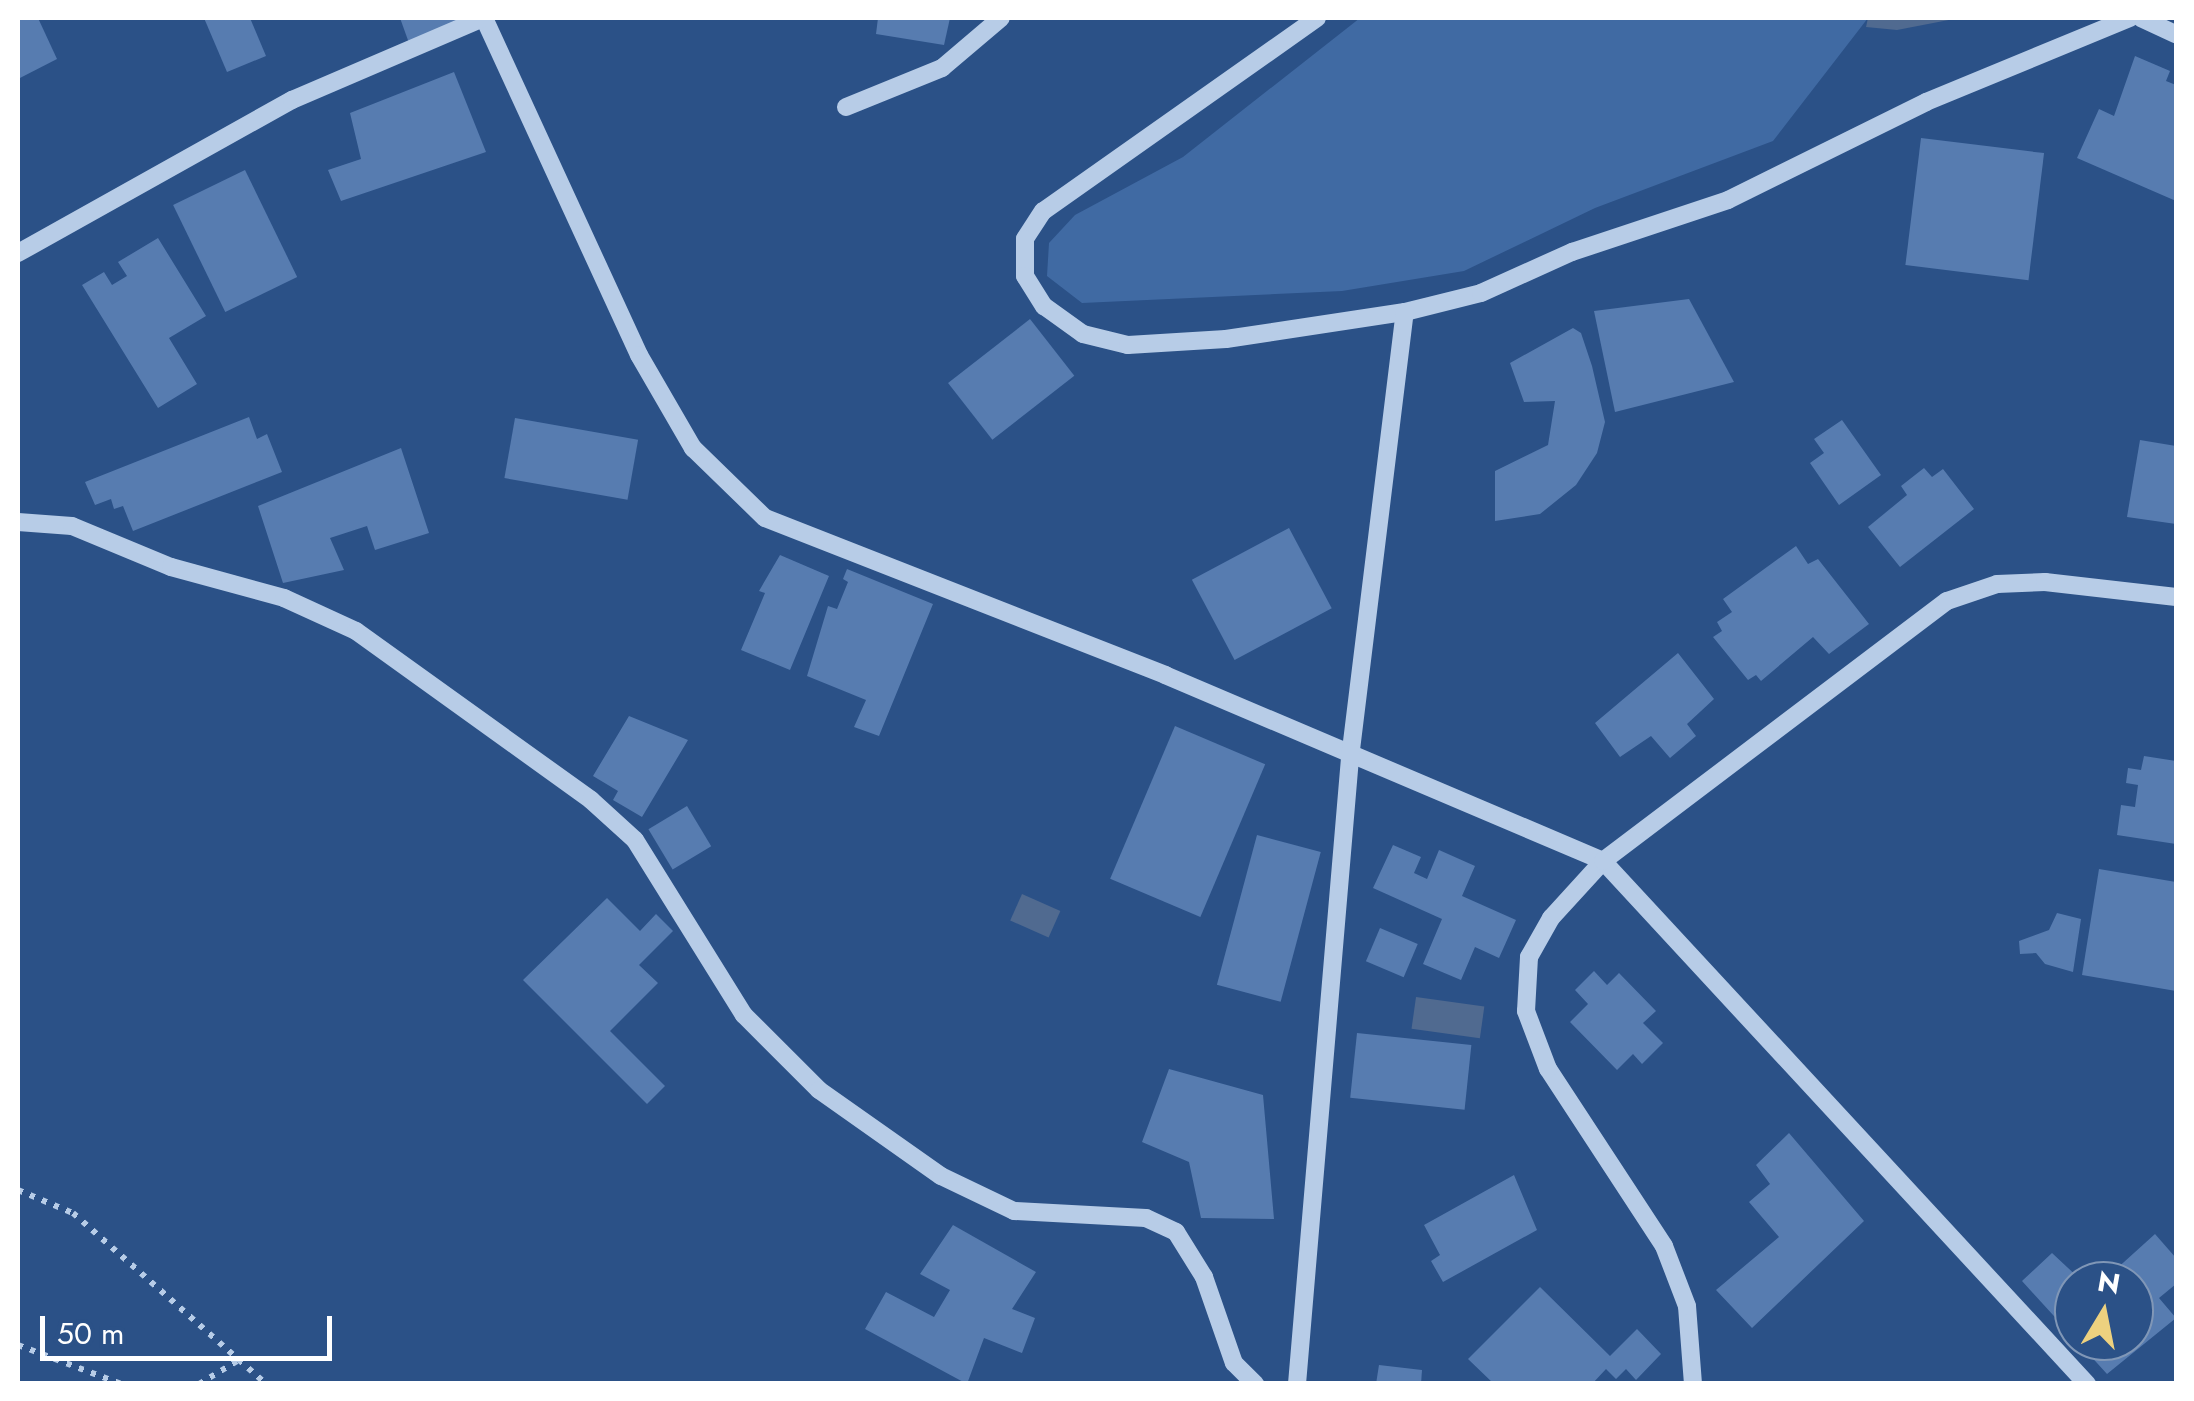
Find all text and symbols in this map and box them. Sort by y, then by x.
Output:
north arrow [2054,1261,2154,1361]
text: N [2094,1261,2123,1305]
scale bar [45,1296,338,1358]
text: 50 m [57,1312,124,1355]

